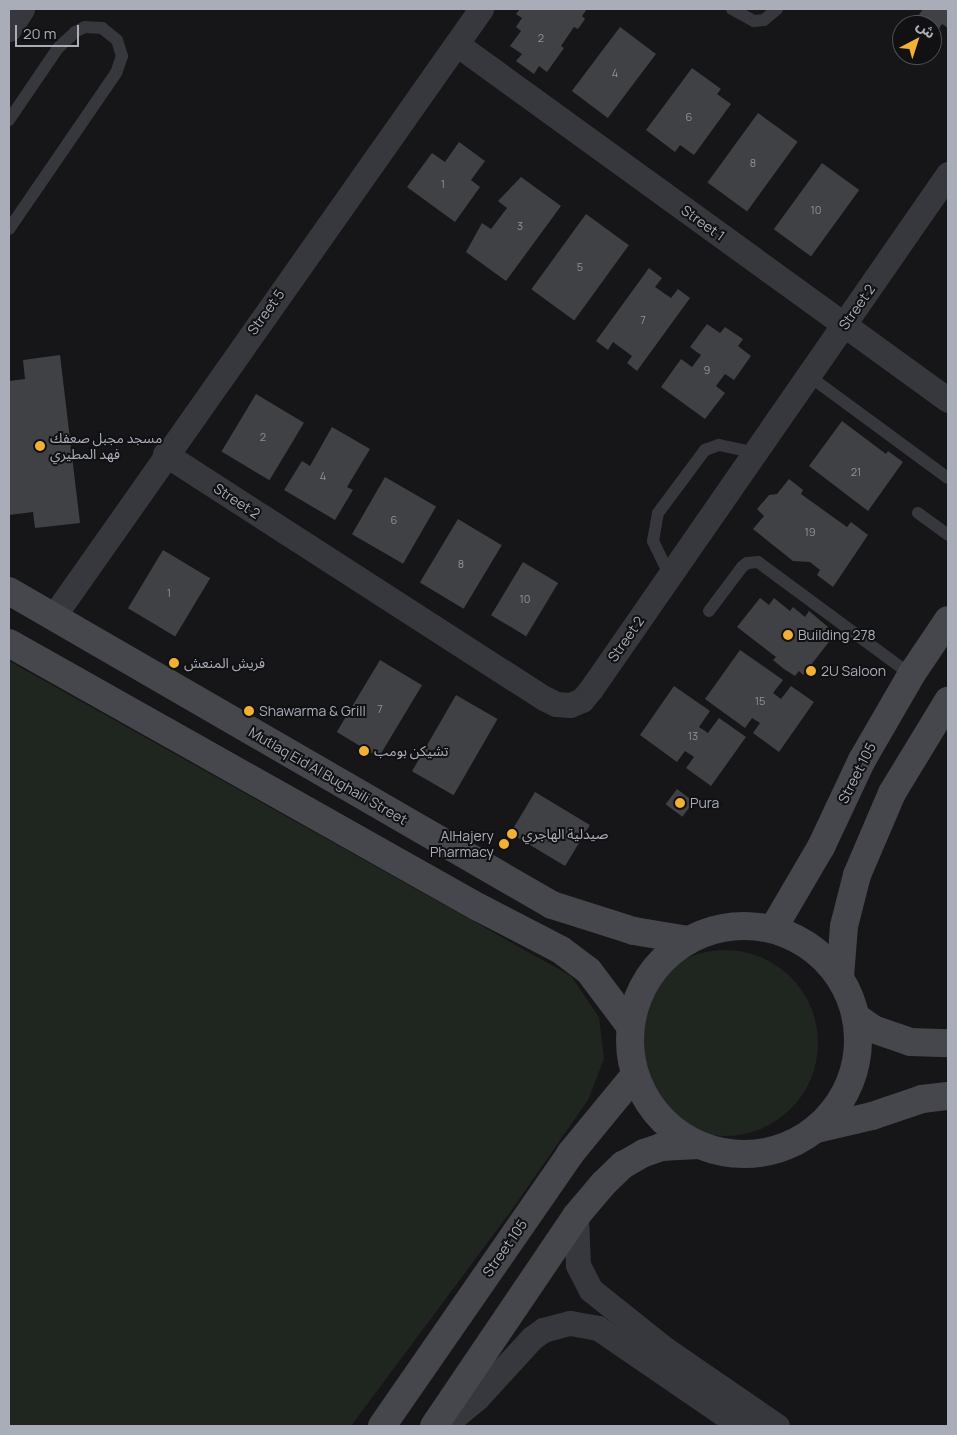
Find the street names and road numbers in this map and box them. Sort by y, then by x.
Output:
street label: Street 1 [678,202,728,244]
street label: Street 2 [835,281,879,333]
street label: Street 5 [244,286,288,338]
street label: Street 2 [211,480,263,522]
street label: Street 2 [604,613,648,665]
street label: Mutlaq Eid Al Bughaili Street [246,724,410,828]
street label: Street 105 [835,740,879,806]
street label: Street 105 [479,1216,531,1280]

